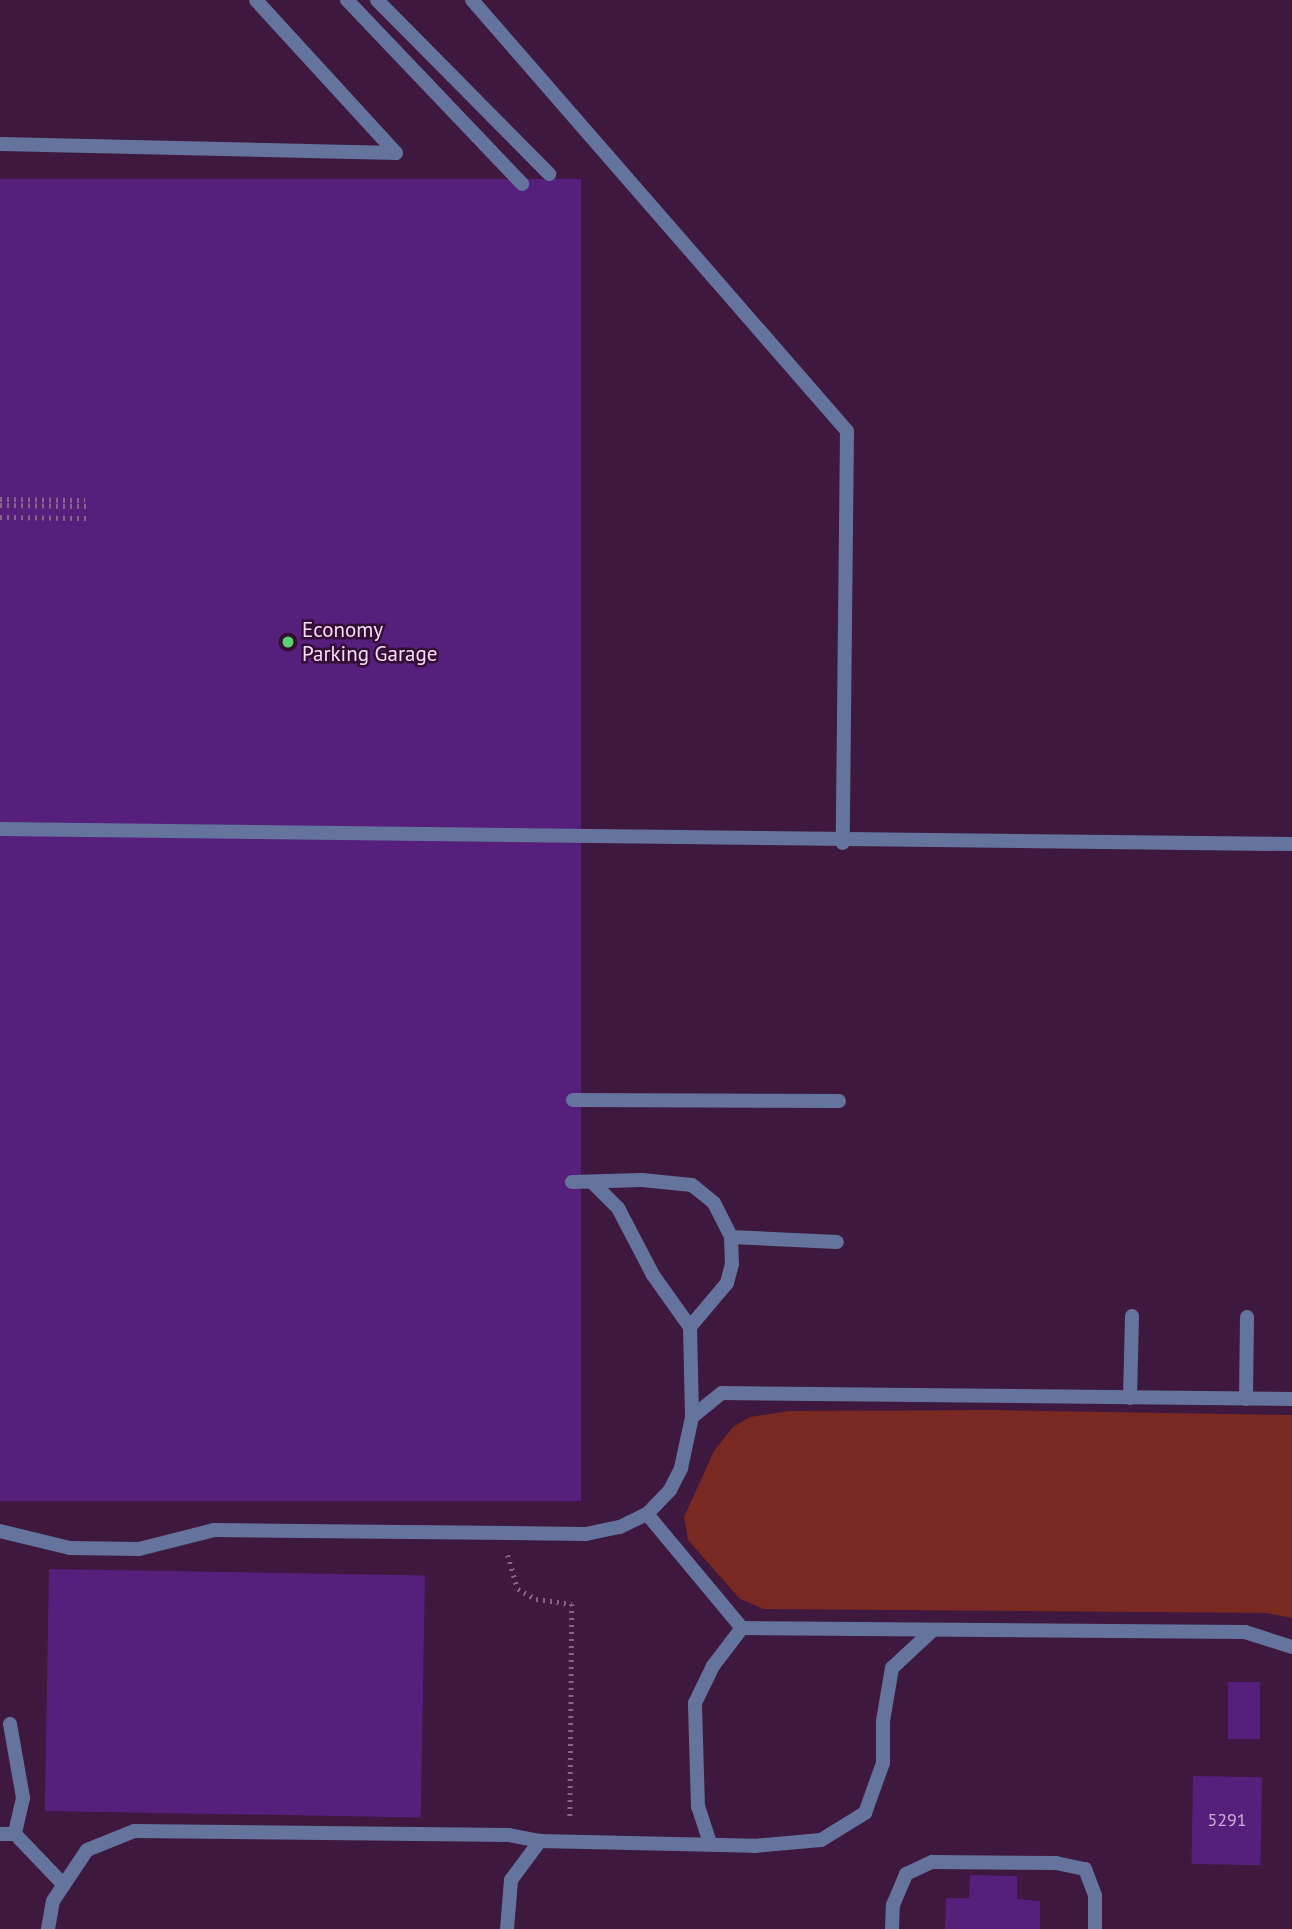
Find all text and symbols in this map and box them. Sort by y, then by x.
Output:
place label: Economy Parking Garage [302,617,437,667]
marker: Economy Parking Garage [280,634,296,650]
house number: 5291 [1207,1809,1247,1831]

